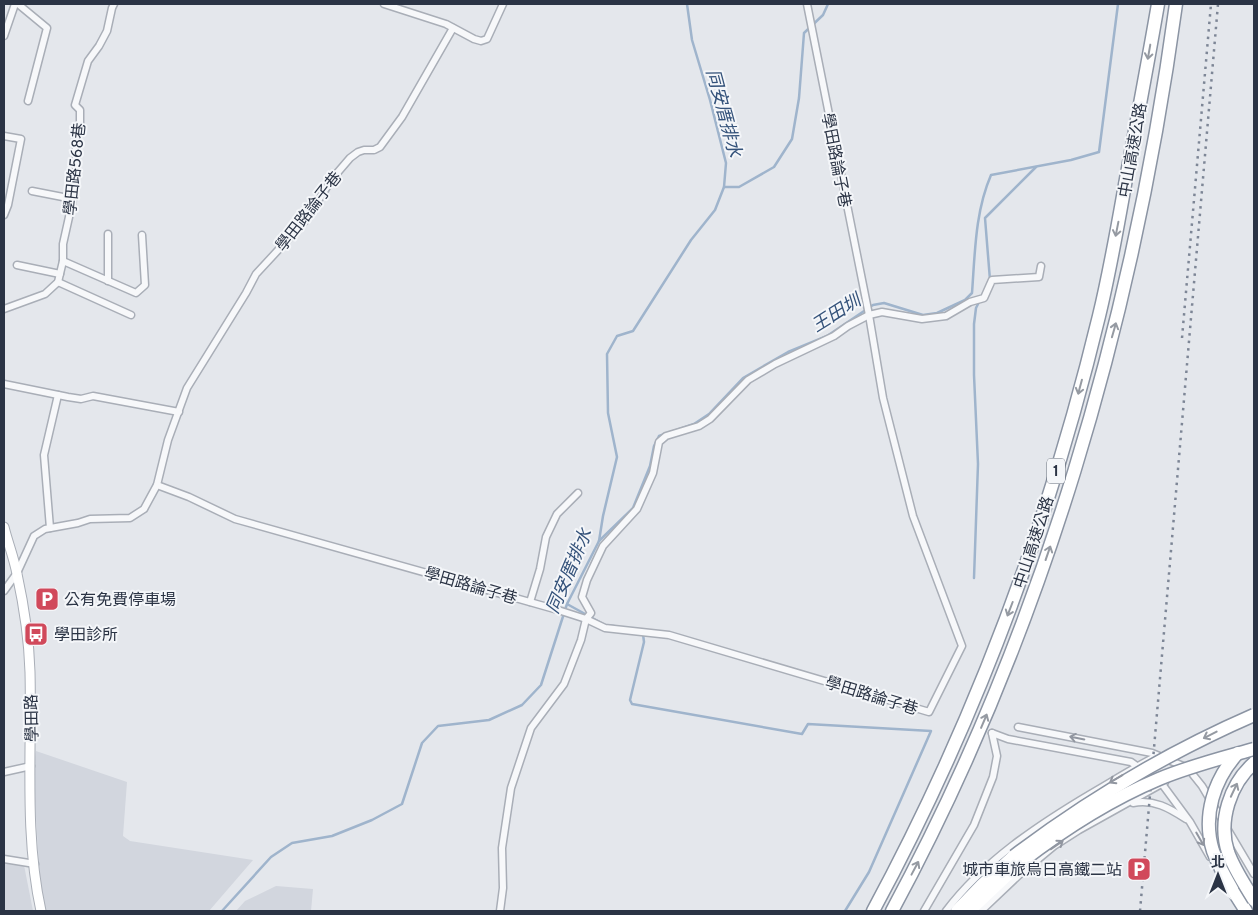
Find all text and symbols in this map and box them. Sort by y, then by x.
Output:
one-way arrow [1144,43,1154,59]
water label: 同安厝排水 [700,67,746,161]
street label: 中山高速公路 [1116,101,1152,199]
street label: 學田路論子巷 [816,111,854,209]
street label: 學田路568巷 [61,122,91,217]
street label: 學田路論子巷 [272,168,347,256]
one-way arrow [1112,220,1121,236]
water label: 王田圳 [808,289,868,338]
one-way arrow [1110,323,1120,339]
one-way arrow [1075,379,1085,395]
road number: 1 [1047,458,1065,484]
street label: 中山高速公路 [1011,494,1059,591]
water label: 同安厝排水 [542,525,599,618]
one-way arrow [1043,545,1053,561]
street label: 學田路論子巷 [422,564,519,610]
parking icon: 公有免費停車場 [34,586,60,612]
place label: 公有免費停車場 [64,591,176,611]
one-way arrow [1005,600,1014,616]
bus stop icon: 學田診所 [23,621,49,647]
place label: 學田診所 [54,626,118,646]
street label: 學田路論子巷 [823,673,920,721]
street label: 學田路 [23,694,43,742]
one-way arrow [979,714,989,729]
one-way arrow [1202,730,1217,740]
one-way arrow [1069,733,1085,743]
one-way arrow [1109,774,1123,784]
one-way arrow [1230,783,1239,798]
one-way arrow [1195,831,1205,846]
one-way arrow [1050,840,1064,850]
north arrow [1193,850,1243,900]
text: 北 [1211,855,1225,872]
parking icon: 城市車旅烏日高鐵二站 [1126,856,1152,882]
one-way arrow [910,861,920,876]
place label: 城市車旅烏日高鐵二站 [962,861,1122,881]

